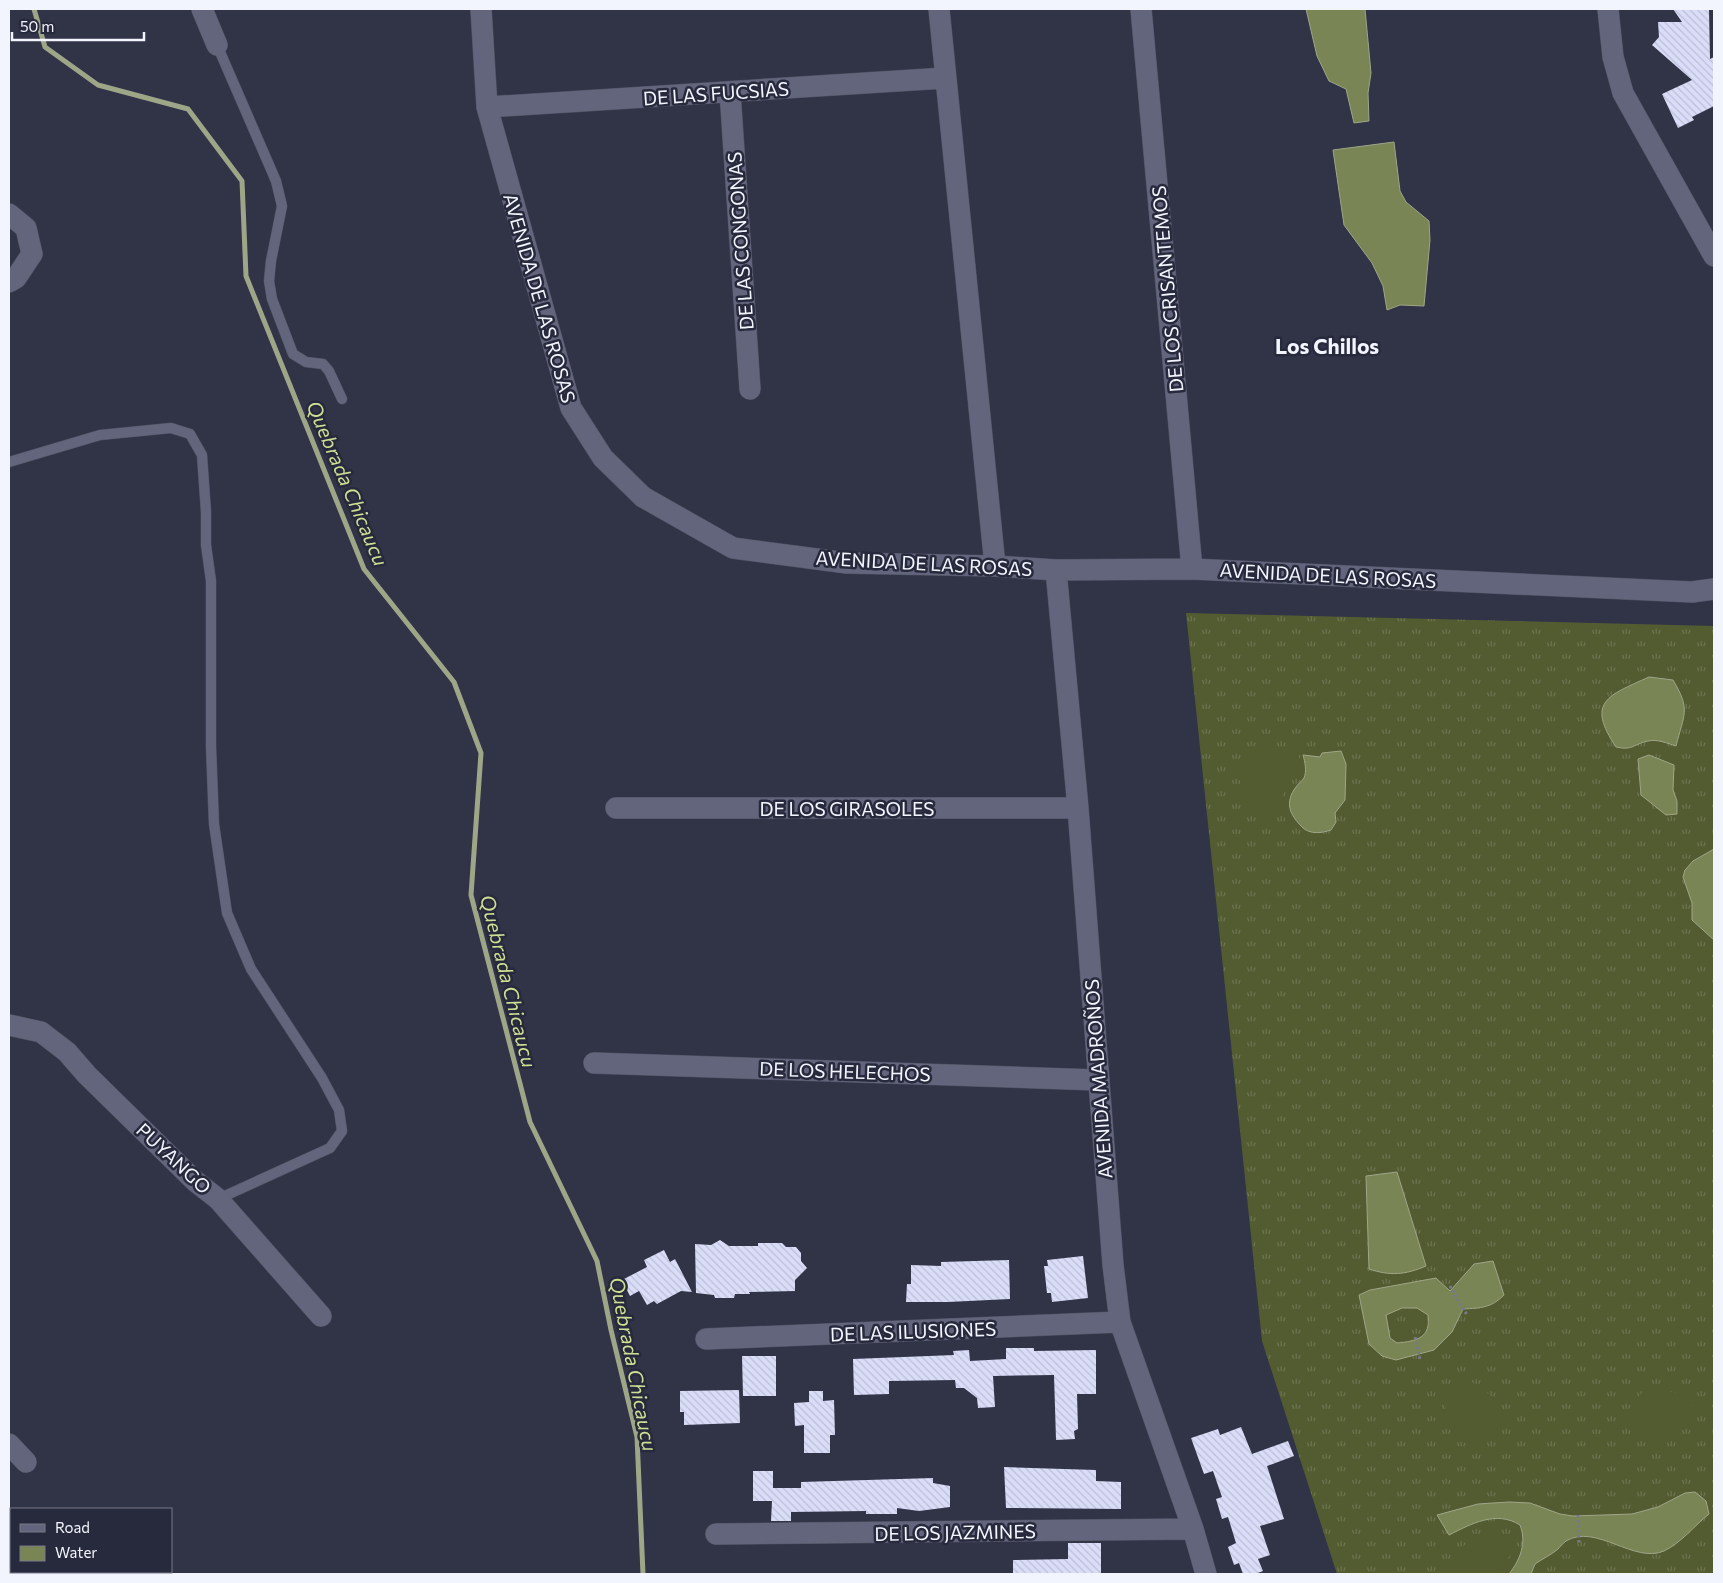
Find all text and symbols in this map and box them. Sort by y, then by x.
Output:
scale bar [12,10,145,42]
text: 50 m [20,17,54,35]
street label: DE LAS FUCSIAS [642,76,790,110]
street label: DE LAS CONGONAS [722,151,758,331]
street label: DE LOS CRISANTEMOS [1147,185,1187,393]
street label: AVENIDA DE LAS ROSAS [499,191,581,405]
district label: Los Chillos [1275,333,1379,358]
water label: Quebrada Chicaucu [302,397,394,569]
street label: AVENIDA DE LAS ROSAS [815,546,1033,580]
street label: AVENIDA DE LAS ROSAS [1219,558,1437,592]
street label: DE LOS GIRASOLES [760,797,934,820]
water label: Quebrada Chicaucu [476,892,542,1070]
street label: AVENIDA MADROÑOS [1080,978,1116,1180]
street label: DE LOS HELECHOS [759,1057,931,1085]
street label: PUYANGO [132,1118,216,1198]
water label: Quebrada Chicaucu [605,1275,663,1453]
street label: DE LAS ILUSIONES [830,1317,996,1345]
legend [10,1508,172,1573]
text: Road [55,1518,90,1536]
street label: DE LOS JAZMINES [874,1519,1036,1545]
text: Water [55,1543,97,1561]

